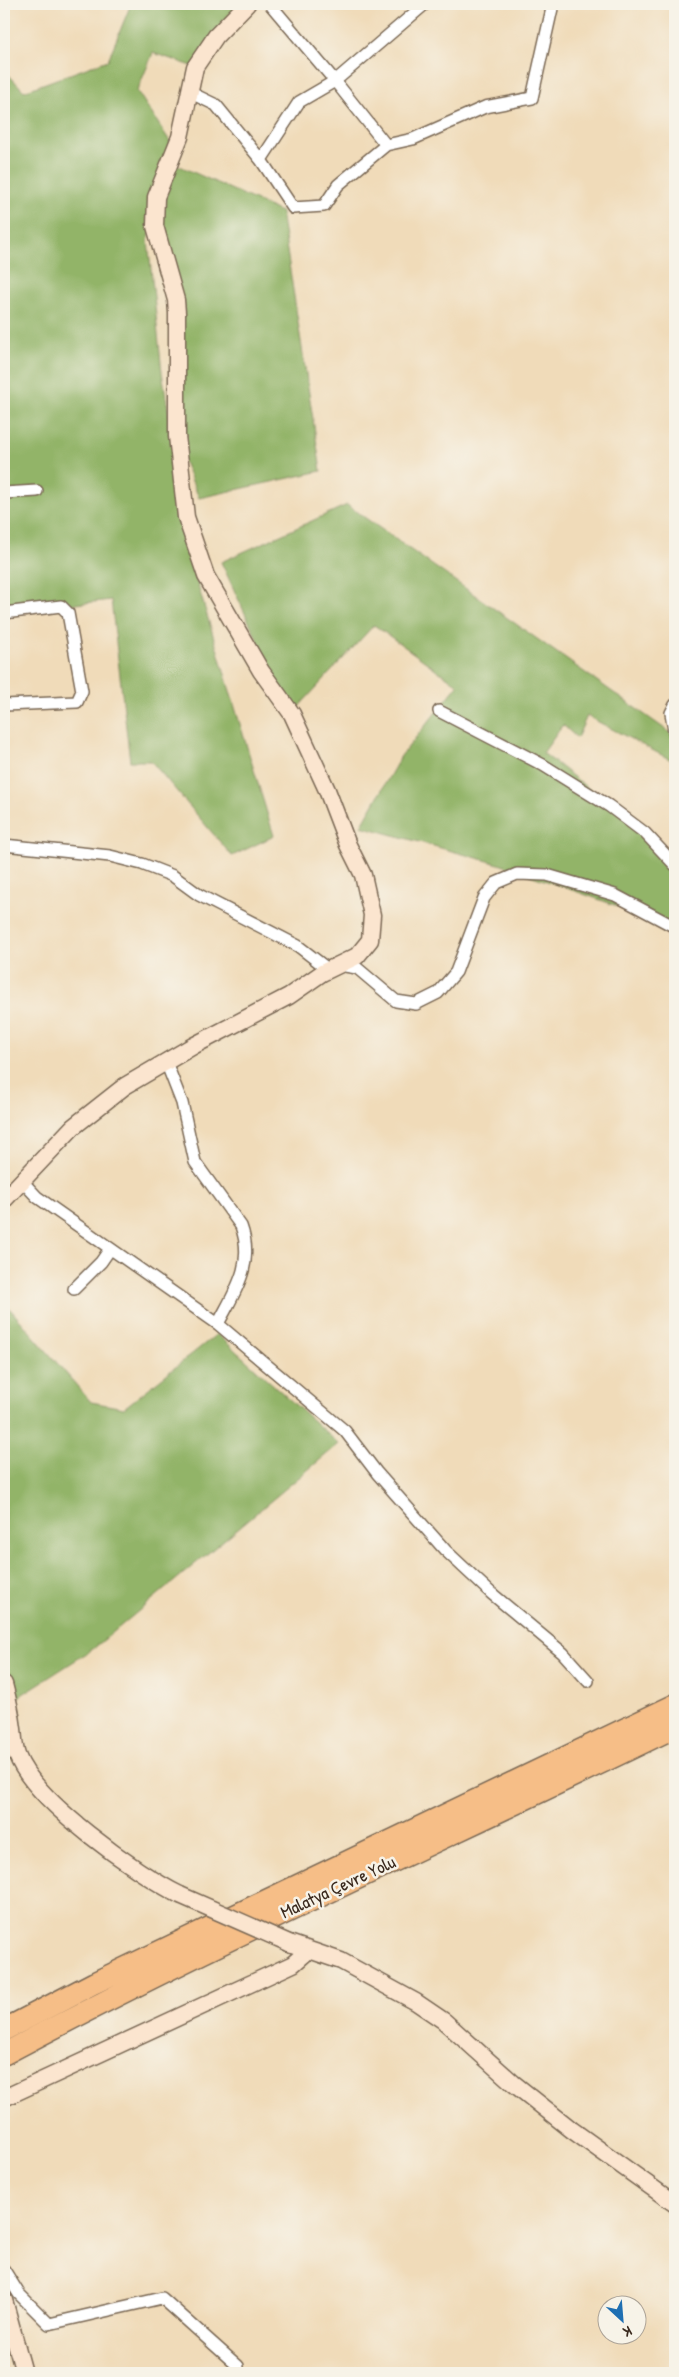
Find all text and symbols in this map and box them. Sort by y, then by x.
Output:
street label: Malatya Çevre Yolu [276,1849,399,1924]
north arrow [596,2294,646,2344]
text: K [620,2322,635,2343]

